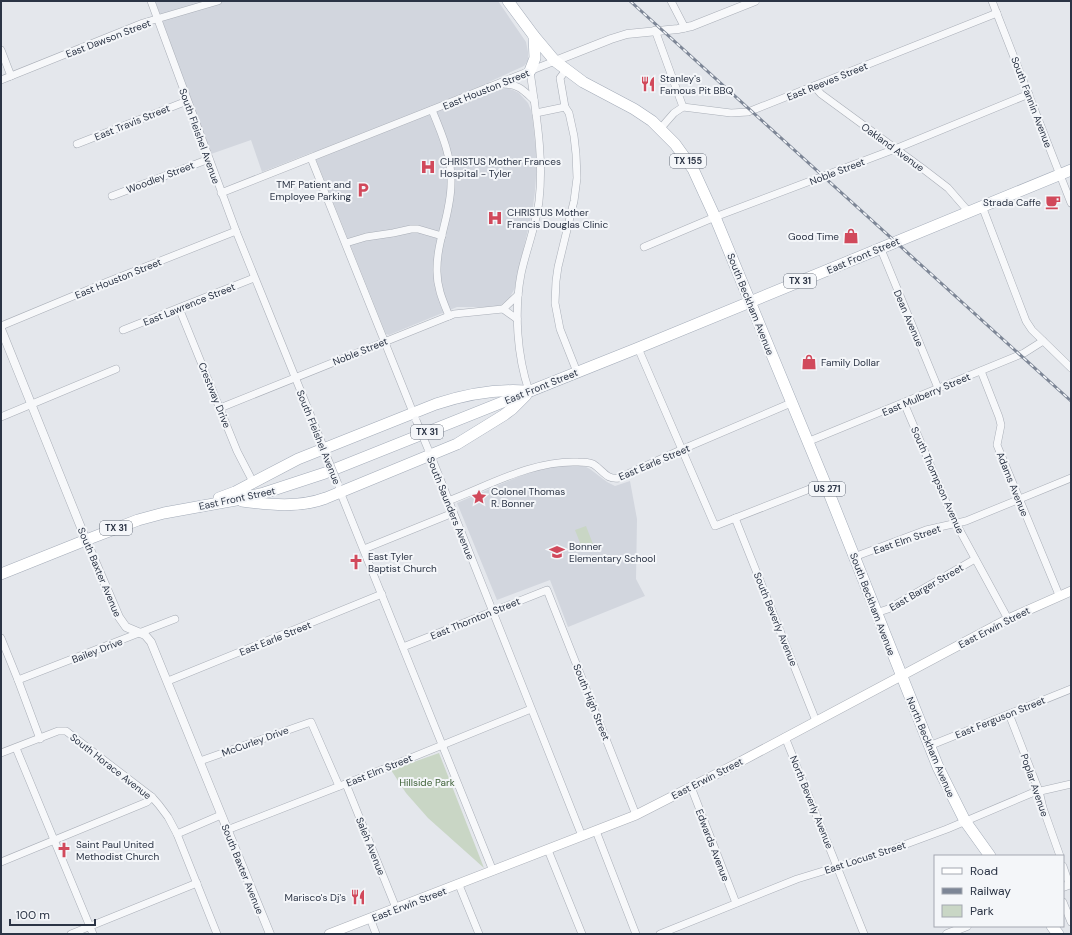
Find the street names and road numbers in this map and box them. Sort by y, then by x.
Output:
street label: East Dawson Street [64,16,153,61]
street label: South Fannin Avenue [1008,55,1055,150]
street label: East Reeves Street [785,59,870,104]
street label: East Houston Street [441,66,531,113]
street label: South Fleishel Avenue [176,87,223,186]
street label: East Travis Street [93,101,172,144]
street label: Oakland Avenue [859,120,927,175]
road number: TX 155 [670,154,706,168]
street label: Noble Street [808,155,867,188]
street label: Woodley Street [124,159,196,196]
street label: East Front Street [825,234,902,277]
street label: South Beckham Avenue [724,251,777,357]
street label: East Houston Street [73,255,163,302]
road number: TX 31 [784,274,816,288]
street label: East Lawrence Street [141,280,237,329]
street label: Dean Avenue [891,288,926,349]
street label: Noble Street [331,335,390,368]
street label: Crestway Drive [195,360,234,430]
street label: East Front Street [503,366,580,407]
street label: East Mulberry Street [880,370,972,419]
street label: South Fleishel Avenue [294,388,344,487]
road number: TX 31 [411,425,443,439]
street label: South Thompson Avenue [908,425,967,536]
street label: East Earle Street [617,442,692,483]
street label: Adams Avenue [994,450,1032,519]
street label: South Saunders Avenue [424,455,477,562]
road number: US 271 [809,482,845,496]
street label: East Front Street [198,484,277,513]
road number: TX 31 [100,521,132,535]
street label: East Elm Street [872,522,943,557]
street label: South Baxter Avenue [75,525,124,619]
street label: South Beckham Avenue [847,551,898,658]
street label: East Barger Street [887,561,966,614]
street label: South Beverly Avenue [751,570,800,668]
street label: East Thornton Street [428,594,522,642]
street label: East Erwin Street [956,604,1032,651]
street label: East Earle Street [237,618,313,659]
street label: Bailey Drive [70,635,125,666]
street label: South High Street [570,662,613,742]
street label: East Ferguson Street [953,693,1047,741]
street label: North Beckham Avenue [903,695,958,800]
street label: McCurley Drive [220,723,291,760]
street label: South Horace Avenue [67,731,154,802]
street label: East Elm Street [344,751,414,790]
street label: Poplar Avenue [1018,752,1051,819]
street label: North Beverly Avenue [787,754,836,851]
street label: East Erwin Street [669,755,745,802]
street label: Edwards Avenue [693,807,732,883]
street label: Saleh Avenue [353,815,388,877]
street label: South Baxter Avenue [219,822,267,916]
street label: East Locust Street [823,838,907,877]
street label: East Erwin Street [370,884,448,925]

